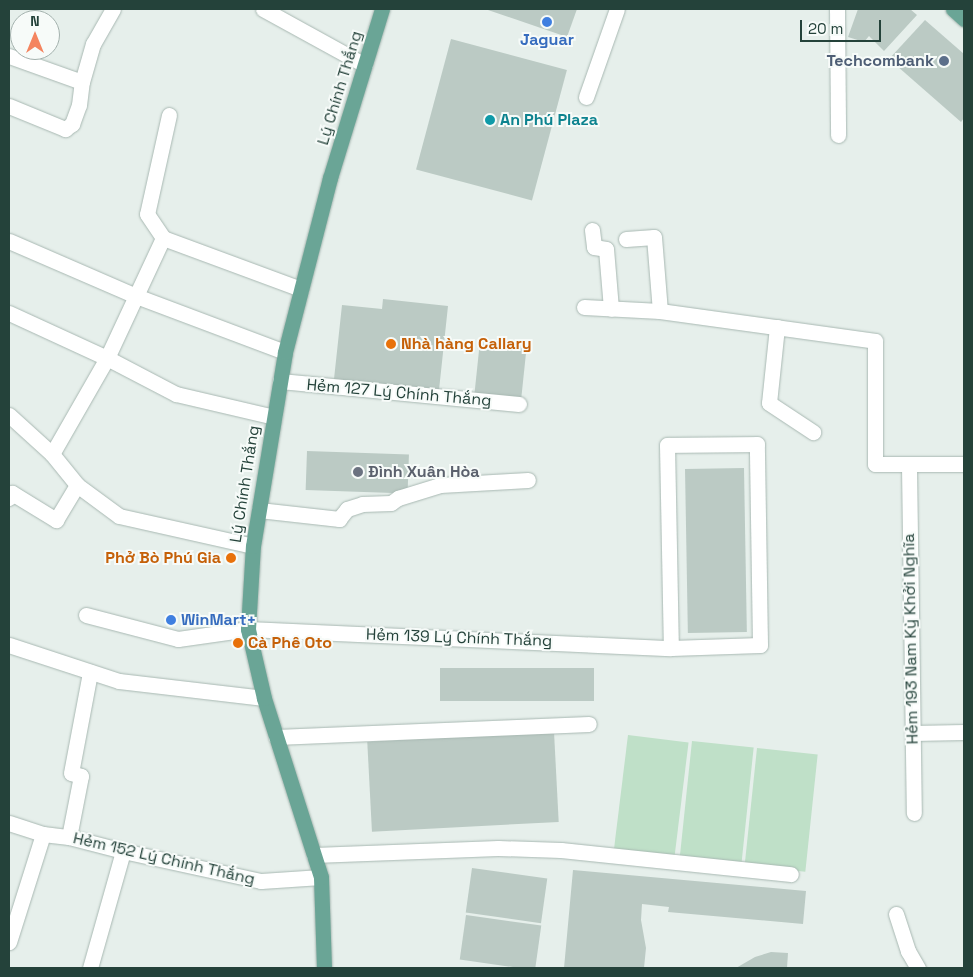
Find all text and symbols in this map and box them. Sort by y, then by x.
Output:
north arrow [10,10,60,60]
scale bar [803,10,884,42]
text: N [30,12,40,30]
marker: Jaguar [541,16,553,28]
text: 20 m [808,19,843,38]
street label: Lý Chính Thắng [313,28,367,148]
place label: Jaguar [520,30,574,50]
place label: Techcombank [826,51,934,71]
marker: Techcombank [938,55,950,67]
place label: An Phú Plaza [500,110,598,130]
marker: An Phú Plaza [484,114,496,126]
place label: Nhà hàng Callary [401,334,532,354]
marker: Nhà hàng Callary [385,338,397,350]
street label: Hẻm 127 Lý Chính Thắng [306,375,492,411]
street label: Lý Chính Thắng [226,424,264,544]
place label: Đình Xuân Hòa [368,462,479,482]
marker: Đình Xuân Hòa [352,466,364,478]
street label: Hẻm 193 Nam Kỳ Khởi Nghĩa [900,533,922,745]
place label: Phở Bò Phú Gia [105,548,221,568]
marker: Phở Bò Phú Gia [225,552,237,564]
place label: WinMart+ [181,610,256,630]
marker: WinMart+ [165,614,177,626]
street label: Hẻm 139 Lý Chính Thắng [365,625,553,651]
place label: Cà Phê Oto [248,633,332,653]
marker: Cà Phê Oto [232,637,244,649]
street label: Hẻm 152 Lý Chính Thắng [71,829,257,889]

